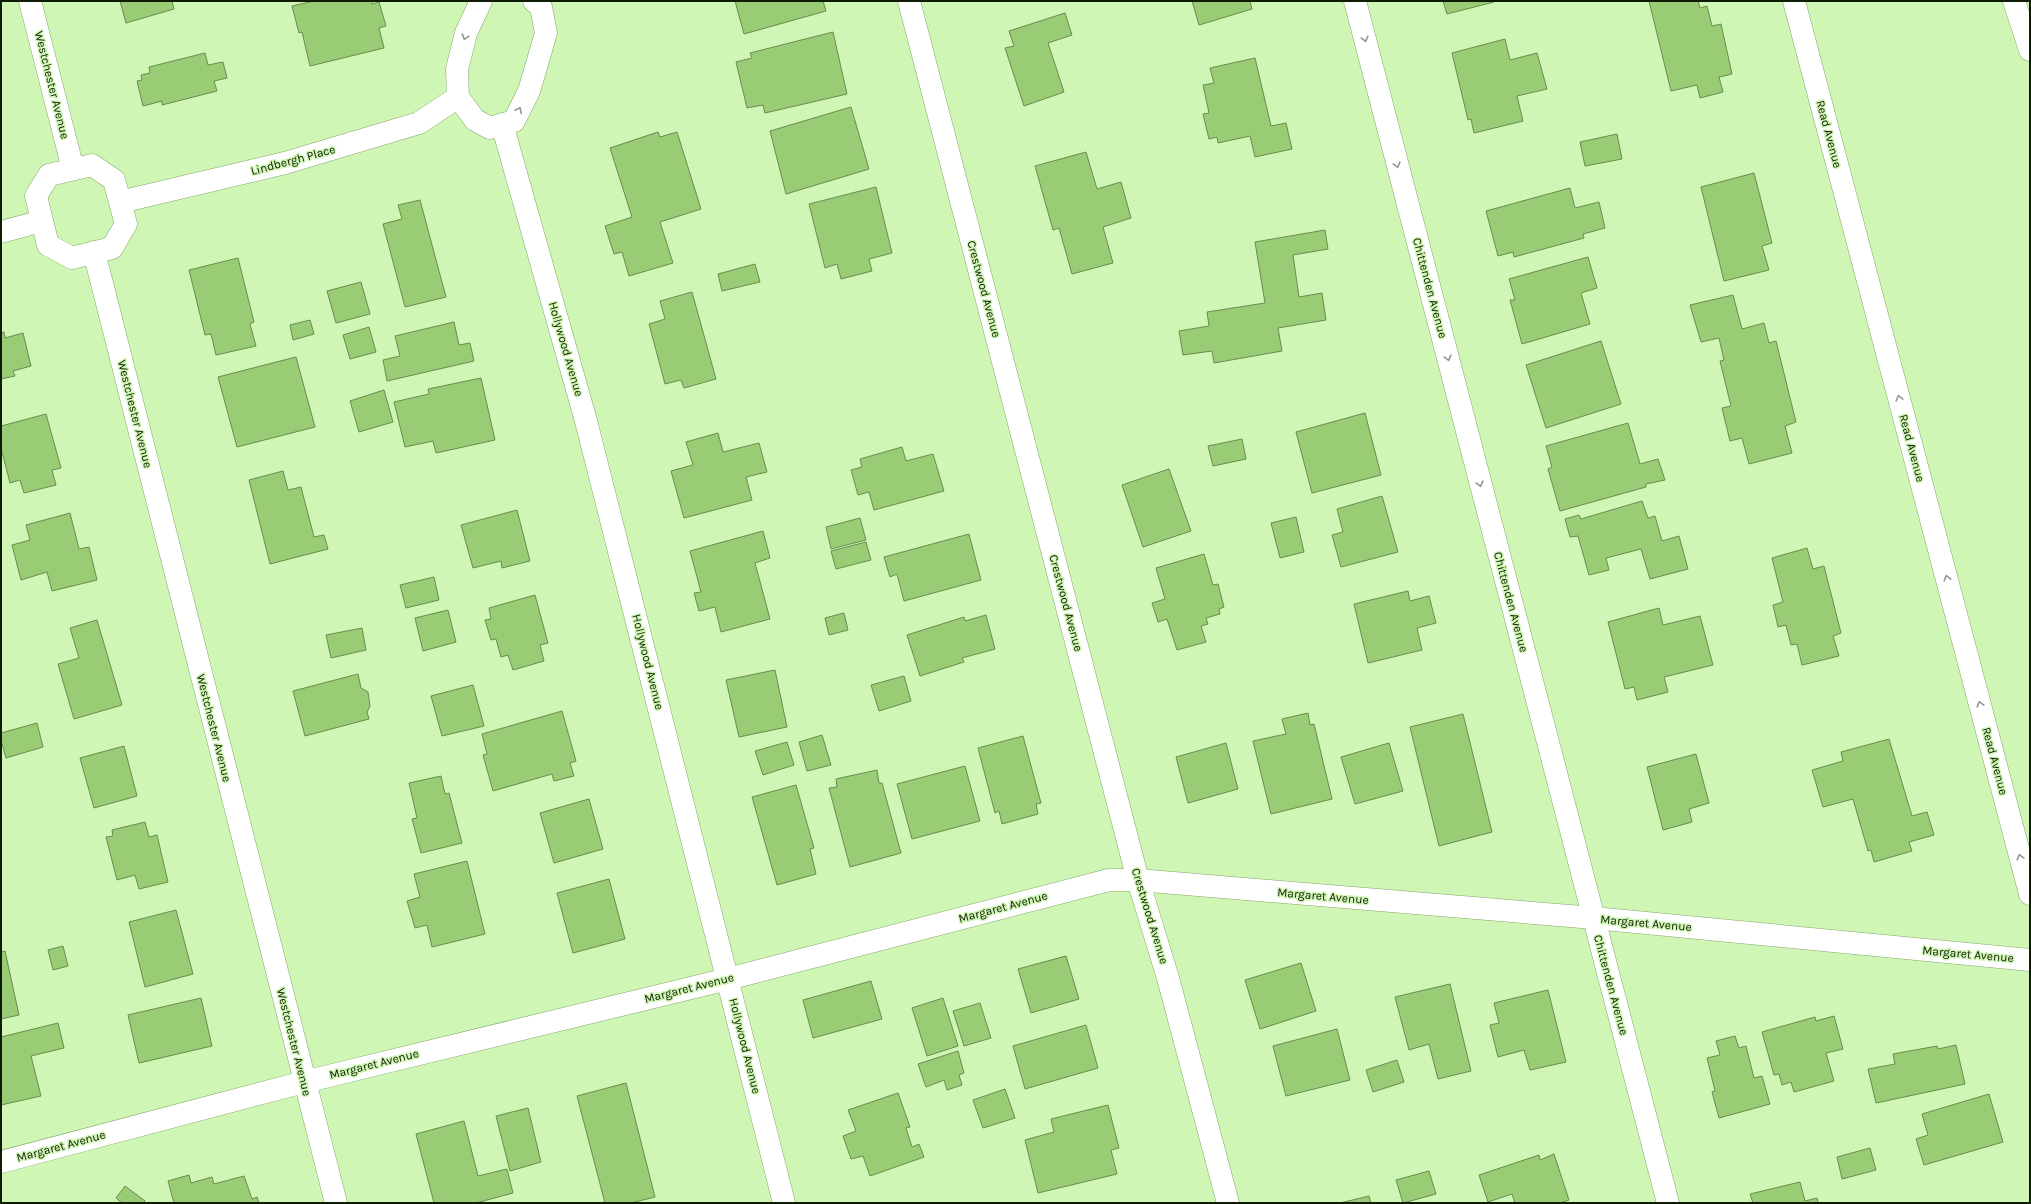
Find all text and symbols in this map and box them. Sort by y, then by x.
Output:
street label: Westchester Avenue [32,30,72,140]
one-way arrow [461,33,470,40]
one-way arrow [1360,36,1368,42]
street label: Read Avenue [1813,99,1845,169]
one-way arrow [514,107,522,114]
street label: Lindbergh Place [249,142,337,178]
one-way arrow [1393,161,1401,168]
street label: Chittenden Avenue [1410,236,1450,340]
street label: Crestwood Avenue [964,239,1004,339]
street label: Hollywood Avenue [546,300,586,398]
one-way arrow [1443,354,1452,361]
street label: Westchester Avenue [115,359,155,469]
one-way arrow [1895,395,1904,402]
street label: Read Avenue [1896,413,1928,483]
one-way arrow [1476,481,1484,487]
street label: Chittenden Avenue [1491,550,1531,654]
street label: Crestwood Avenue [1046,553,1086,653]
one-way arrow [1943,575,1951,581]
street label: Hollywood Avenue [629,613,667,711]
street label: Westchester Avenue [194,673,234,783]
one-way arrow [1976,701,1985,708]
street label: Read Avenue [1979,726,2011,796]
one-way arrow [2016,853,2025,860]
street label: Crestwood Avenue [1129,866,1171,966]
street label: Margaret Avenue [1277,885,1369,907]
street label: Margaret Avenue [957,888,1049,926]
street label: Margaret Avenue [1600,912,1692,934]
street label: Chittenden Avenue [1591,933,1631,1037]
street label: Margaret Avenue [1922,943,2014,965]
street label: Margaret Avenue [643,970,735,1006]
street label: Westchester Avenue [274,987,314,1097]
street label: Hollywood Avenue [726,997,764,1095]
street label: Margaret Avenue [328,1046,420,1082]
street label: Margaret Avenue [15,1127,107,1165]

